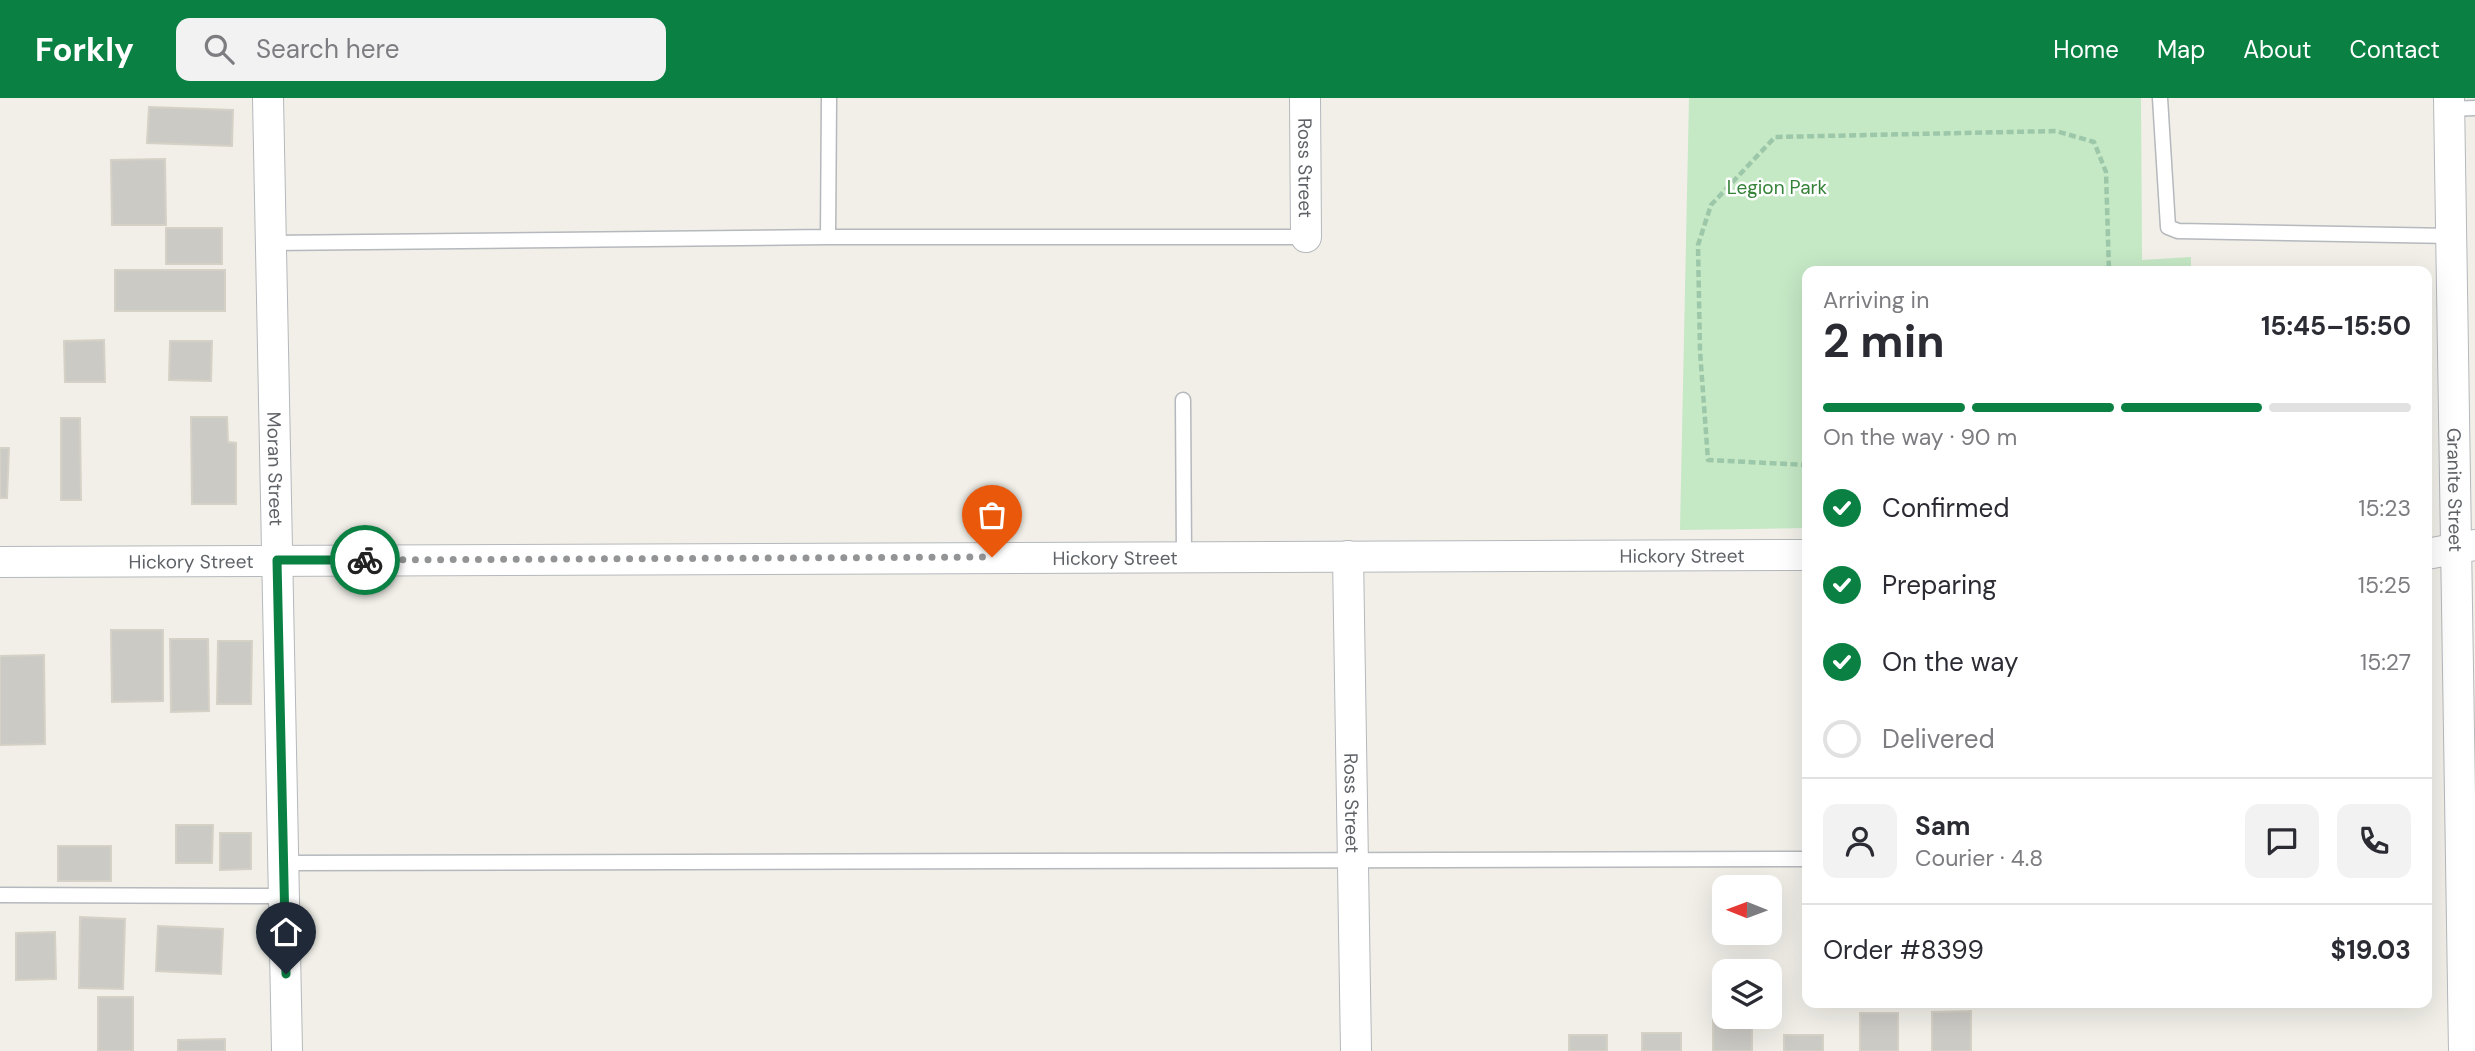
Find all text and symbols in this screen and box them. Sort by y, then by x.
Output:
search box [176,18,666,81]
text: Forkly [35,28,134,71]
icon: search [200,30,238,68]
text: Search here [256,32,399,66]
text: Home [2053,34,2119,65]
text: Map [2157,34,2205,65]
text: About [2243,34,2312,65]
text: Contact [2350,34,2440,65]
street label: Ross Street [1293,118,1318,218]
park label: Legion Park [1727,175,1828,200]
text: Arriving in [1823,285,1929,315]
text: 15:45–15:50 [2261,309,2411,343]
text: 2 min [1823,311,1945,371]
street label: Moran Street [262,411,289,526]
text: On the way · 90 m [1823,422,2017,452]
street label: Granite Street [2442,428,2469,552]
pin [962,485,1022,557]
icon: check [1823,489,1861,527]
text: Confirmed [1882,491,2009,525]
text: 15:23 [2358,493,2411,523]
icon: bag [973,496,1011,534]
courier [330,525,400,595]
icon: bike [346,541,384,579]
street label: Hickory Street [1619,543,1745,568]
street label: Hickory Street [1052,545,1178,570]
street label: Hickory Street [128,549,254,574]
icon: check [1823,566,1861,604]
text: Preparing [1882,568,1997,602]
text: 15:25 [2358,570,2411,600]
icon: check [1823,643,1861,681]
text: On the way [1882,645,2018,679]
text: 15:27 [2360,647,2411,677]
text: Delivered [1882,722,1995,756]
street label: Ross Street [1339,753,1365,853]
button: person [1823,804,1897,878]
button: chat [2245,804,2319,878]
button: phone [2337,804,2411,878]
text: Sam [1915,809,1970,843]
text: Courier · 4.8 [1915,843,2043,873]
north arrow [1712,875,1782,945]
map controls [1712,875,1782,1029]
pin [256,902,316,974]
icon: home [267,913,305,951]
text: Order #8399 [1823,933,1984,967]
text: $19.03 [2331,933,2411,967]
button: layers [1712,959,1782,1029]

